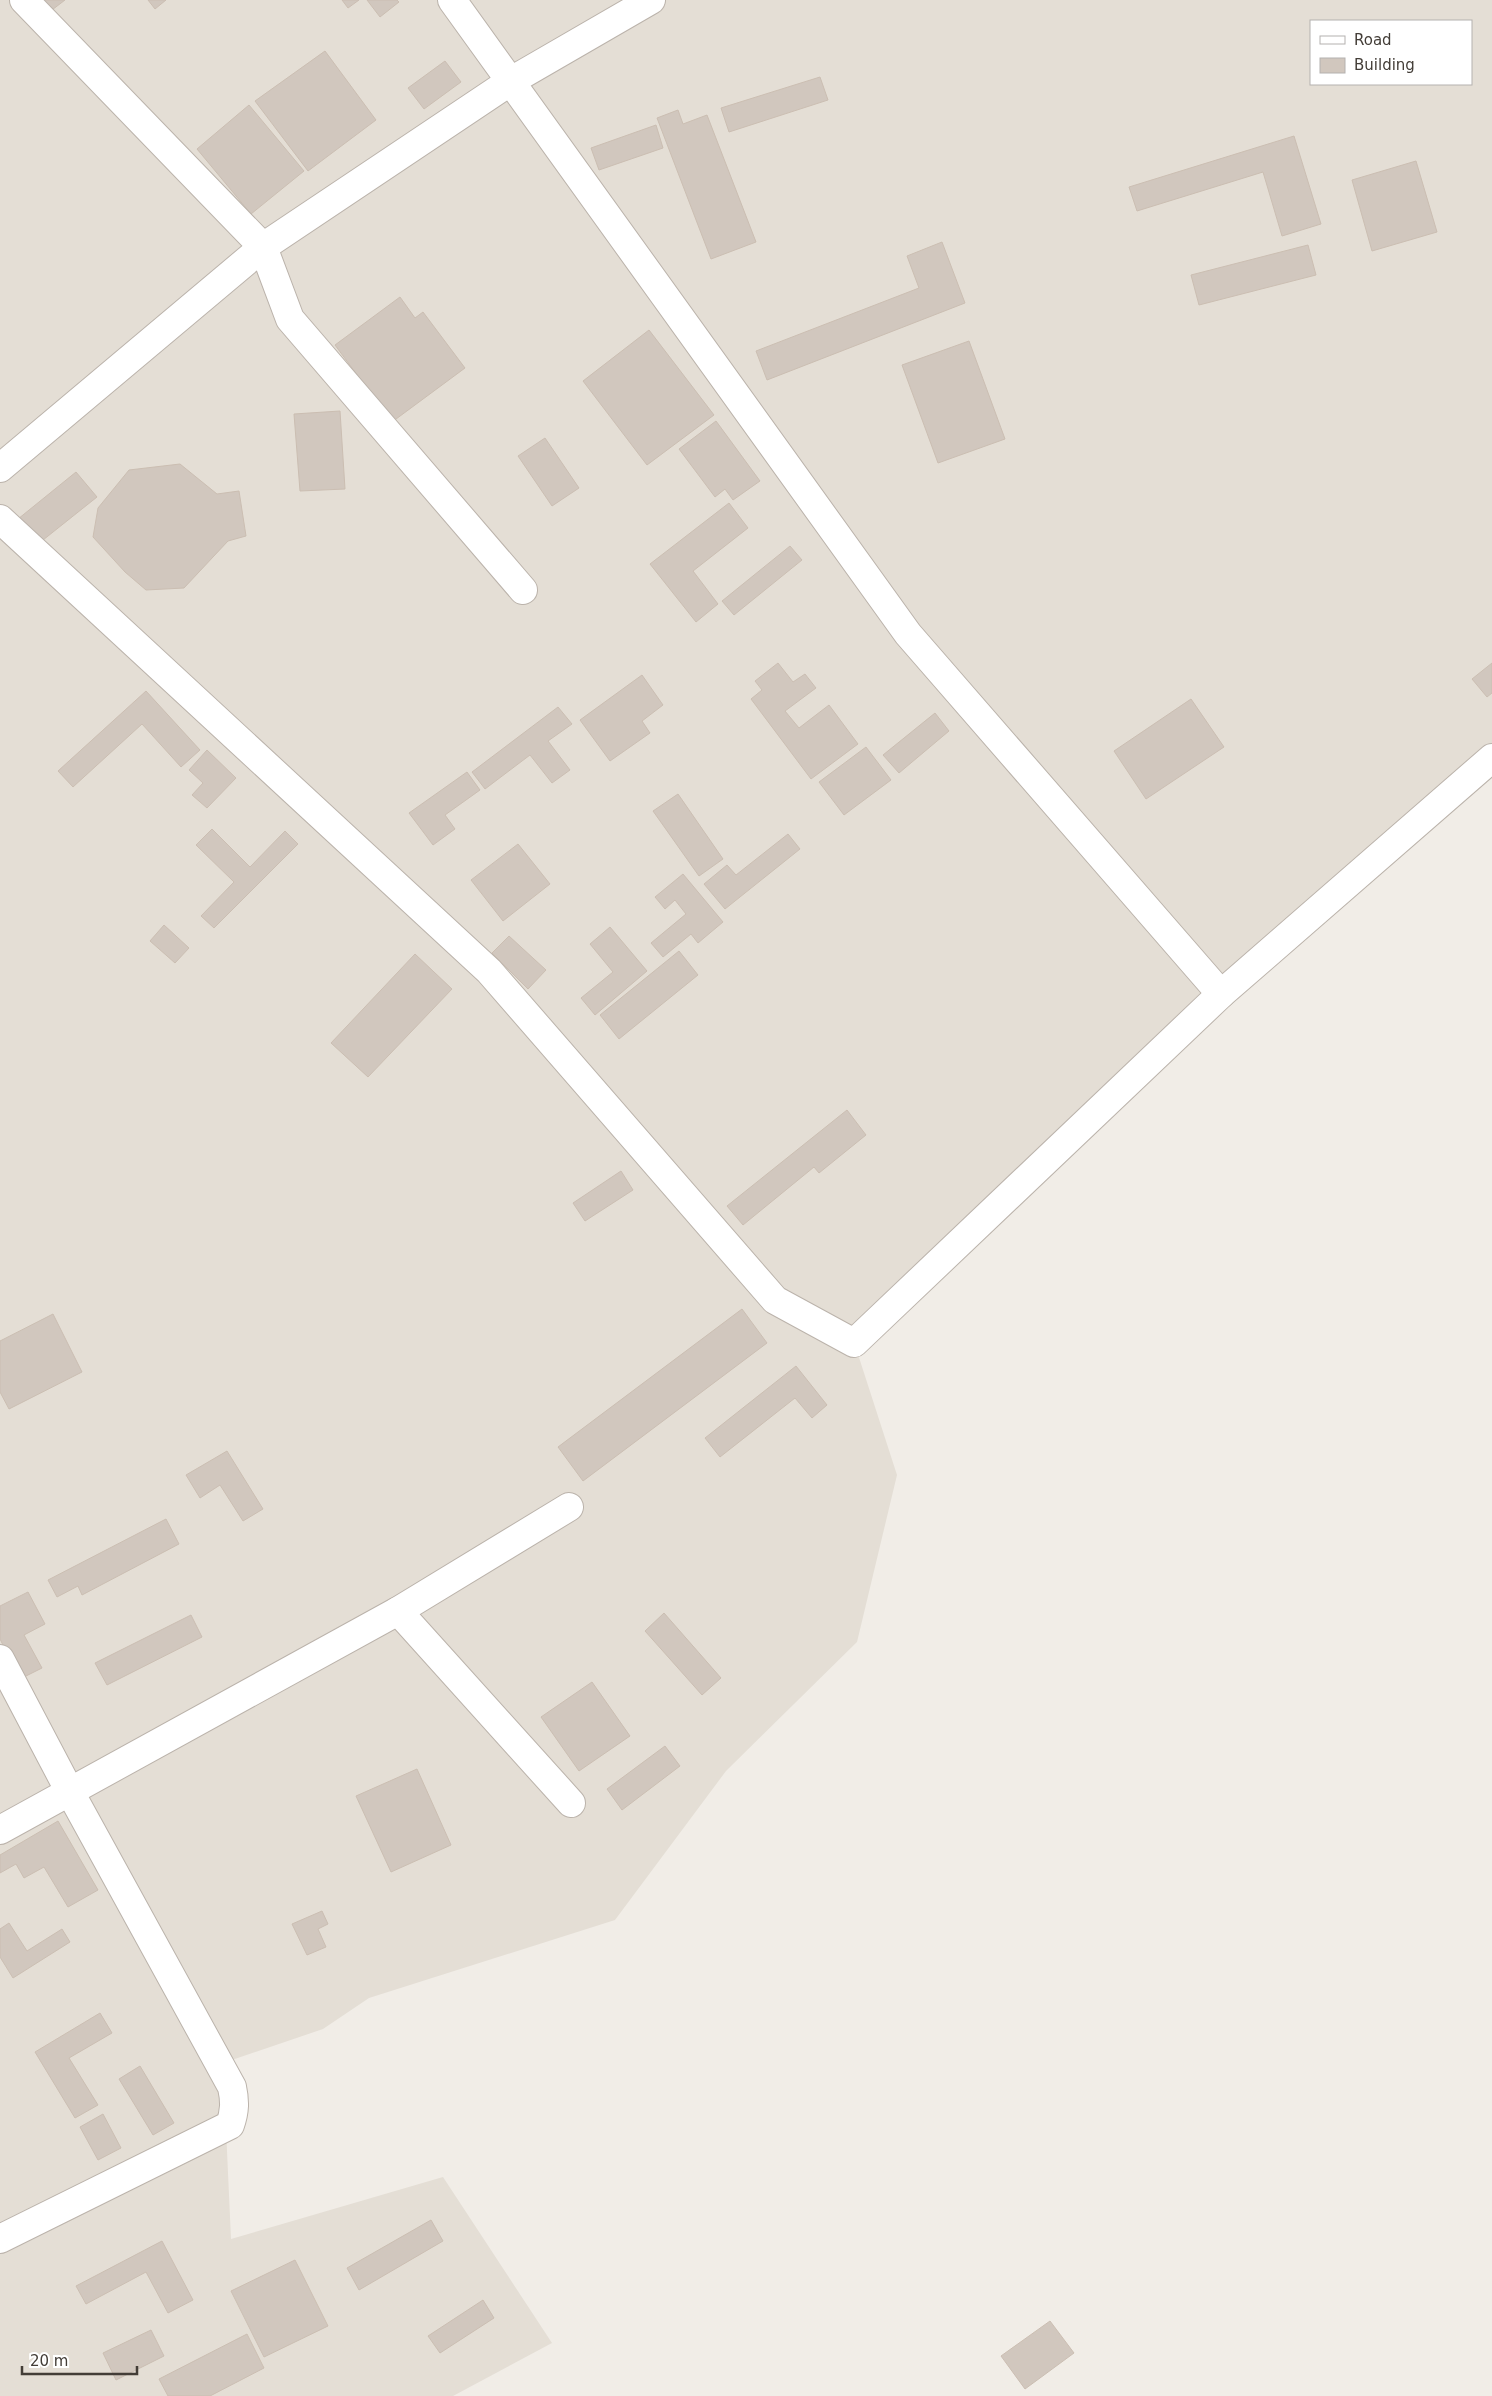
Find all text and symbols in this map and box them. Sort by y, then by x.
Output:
legend [1310,20,1472,85]
text: Road [1354,31,1392,49]
text: Building [1354,56,1415,74]
scale bar [22,2344,138,2376]
text: 20 m [30,2352,68,2370]

